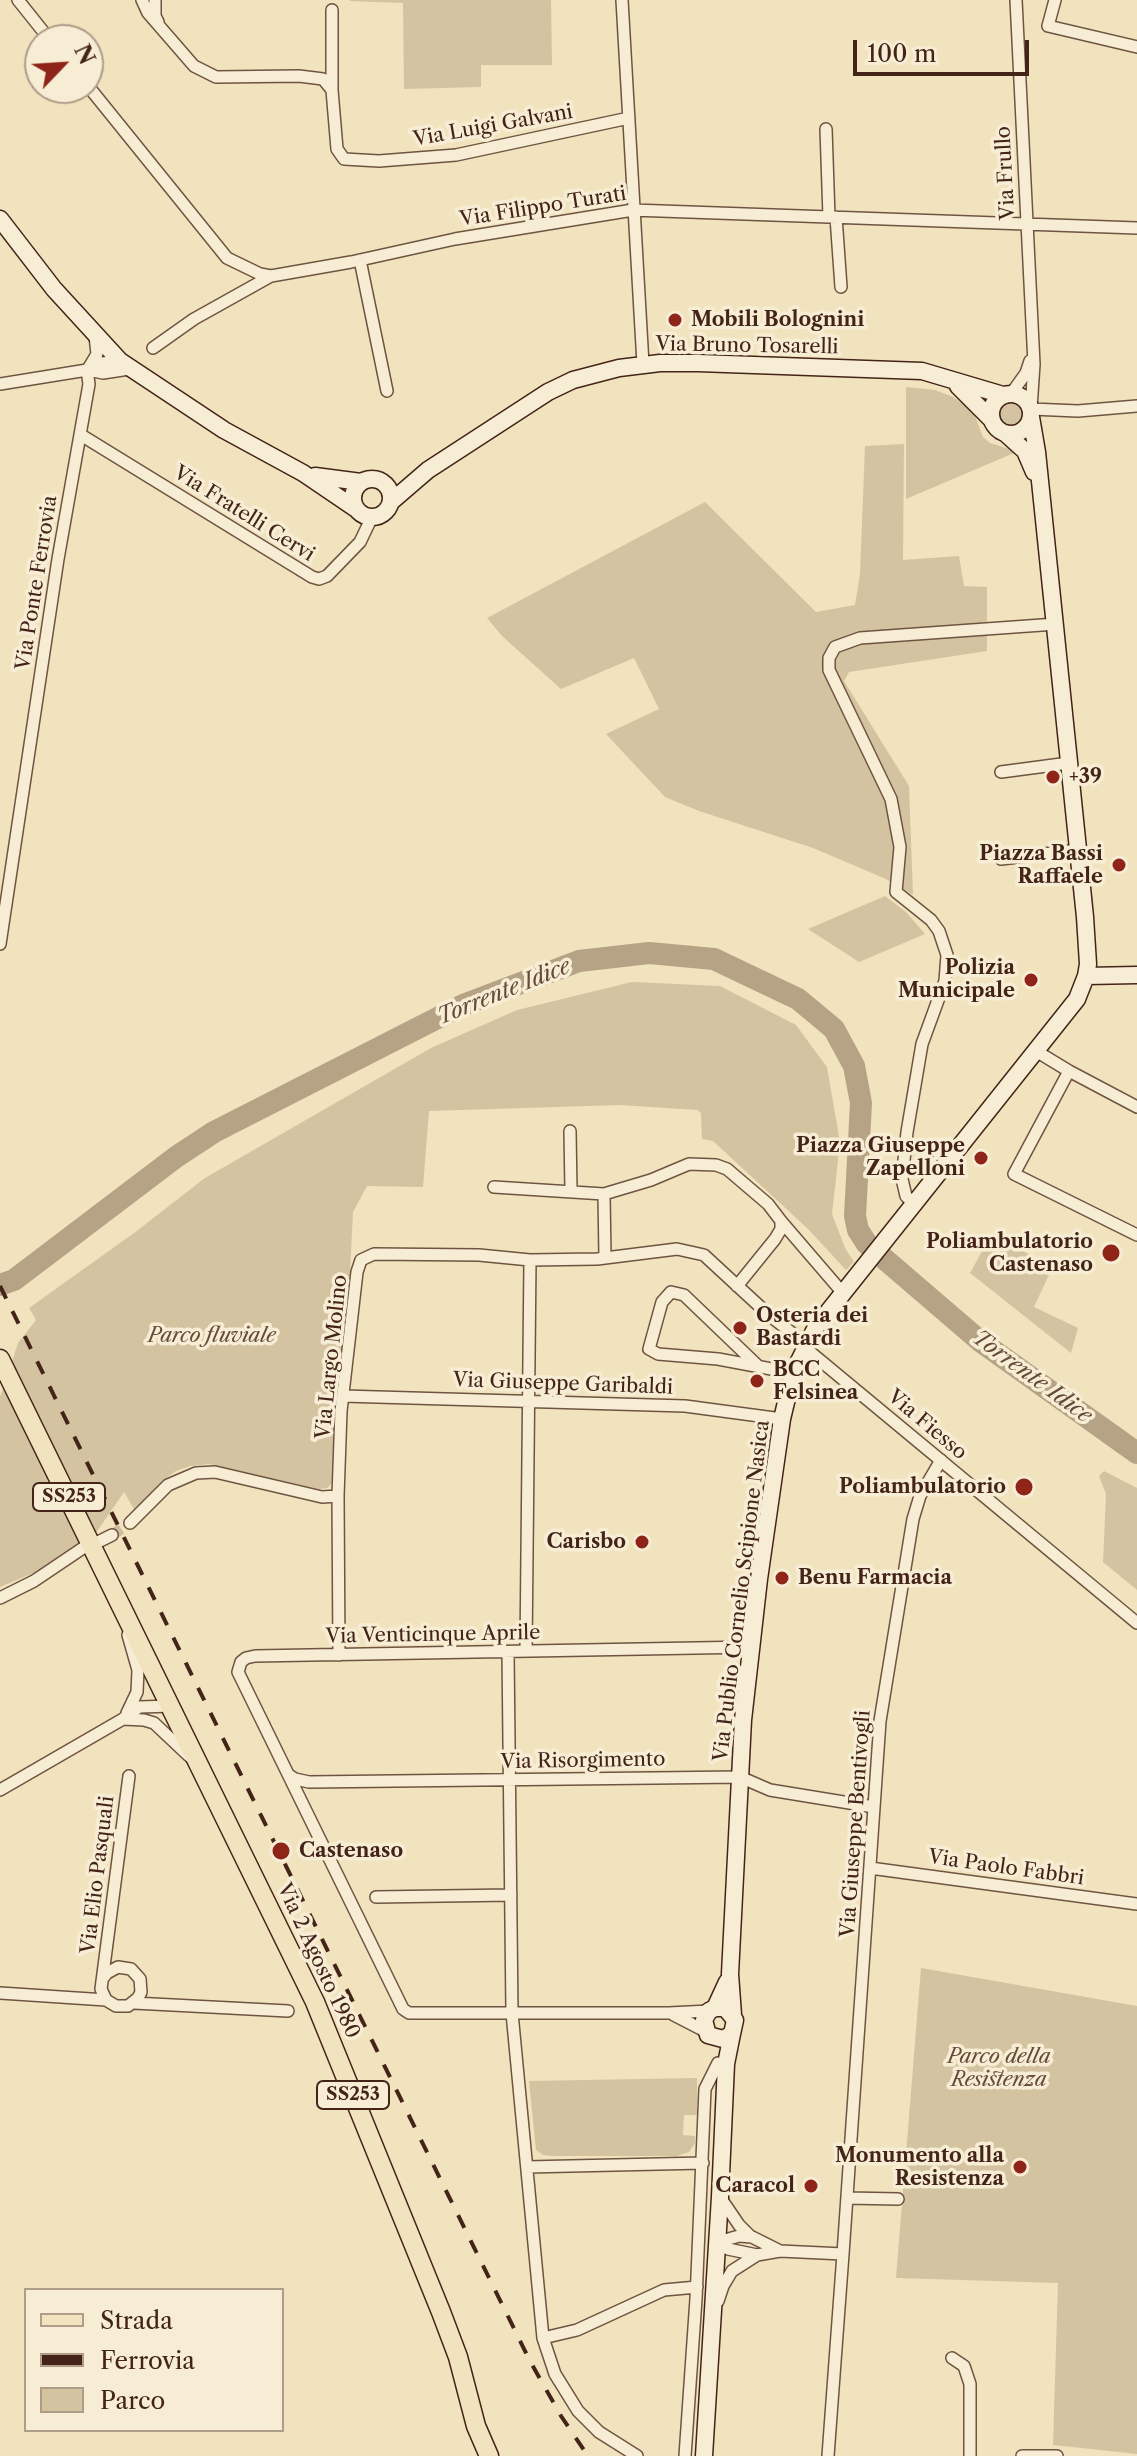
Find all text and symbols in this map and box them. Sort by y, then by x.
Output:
north arrow [24,24,104,104]
scale bar [857,24,1033,74]
text: 100 m [867,39,936,68]
text: N [68,40,101,69]
street label: Via Luigi Galvani [411,100,575,152]
street label: Via Frullo [992,125,1020,221]
street label: Via Filippo Turati [458,182,628,232]
place label: Mobili Bolognini [691,308,864,332]
marker: Mobili Bolognini [666,311,684,329]
street label: Via Bruno Tosarelli [655,332,839,360]
street label: Via Fratelli Cervi [169,461,319,567]
street label: Via Ponte Ferrovia [11,494,63,672]
place label: +39 [1069,765,1102,789]
marker: +39 [1044,768,1062,786]
place label: Piazza Bassi Raffaele [979,842,1103,889]
marker: Piazza Bassi Raffaele [1110,856,1128,874]
water label: Torrente Idice [434,953,574,1031]
place label: Polizia Municipale [898,956,1015,1003]
marker: Polizia Municipale [1022,971,1040,989]
place label: Piazza Giuseppe Zapelloni [796,1134,965,1181]
marker: Piazza Giuseppe Zapelloni [972,1149,990,1167]
place label: Poliambulatorio Castenaso [926,1230,1093,1277]
marker: Poliambulatorio Castenaso [1100,1242,1122,1264]
street label: Via Largo Molino [311,1274,353,1440]
place label: Osteria dei Bastardi [756,1304,868,1351]
marker: Osteria dei Bastardi [731,1319,749,1337]
park label: Parco fluviale [148,1324,276,1348]
water label: Torrente Idice [967,1325,1097,1429]
place label: BCC Felsinea [773,1358,858,1405]
street label: Via Giuseppe Garibaldi [453,1368,673,1400]
marker: BCC Felsinea [748,1372,766,1390]
street label: Via Fiesso [882,1385,972,1465]
street label: Via Publio Cornelio Scipione Nasica [709,1419,775,1763]
place label: Poliambulatorio [839,1475,1006,1499]
marker: Poliambulatorio [1013,1476,1035,1498]
road number: SS253 [33,1483,105,1511]
place label: Carisbo [546,1530,626,1554]
marker: Carisbo [633,1533,651,1551]
place label: Benu Farmacia [798,1566,952,1590]
marker: Benu Farmacia [773,1569,791,1587]
street label: Via Venticinque Aprile [325,1621,541,1649]
street label: Via Giuseppe Bentivogli [836,1710,876,1938]
street label: Via Risorgimento [500,1748,666,1774]
street label: Via Elio Pasquali [76,1795,120,1955]
place label: Castenaso [299,1839,403,1863]
marker: Castenaso [270,1840,292,1862]
street label: Via Paolo Fabbri [927,1845,1085,1891]
street label: Via 2 Agosto 1980 [271,1880,365,2042]
park label: Parco della Resistenza [947,2045,1051,2092]
road number: SS253 [317,2081,389,2109]
place label: Monumento alla Resistenza [835,2144,1004,2191]
marker: Monumento alla Resistenza [1011,2158,1029,2176]
place label: Caracol [715,2174,795,2198]
marker: Caracol [802,2177,820,2195]
legend [24,2288,284,2432]
text: Strada [100,2306,173,2335]
text: Ferrovia [100,2346,195,2375]
text: Parco [100,2386,165,2415]

